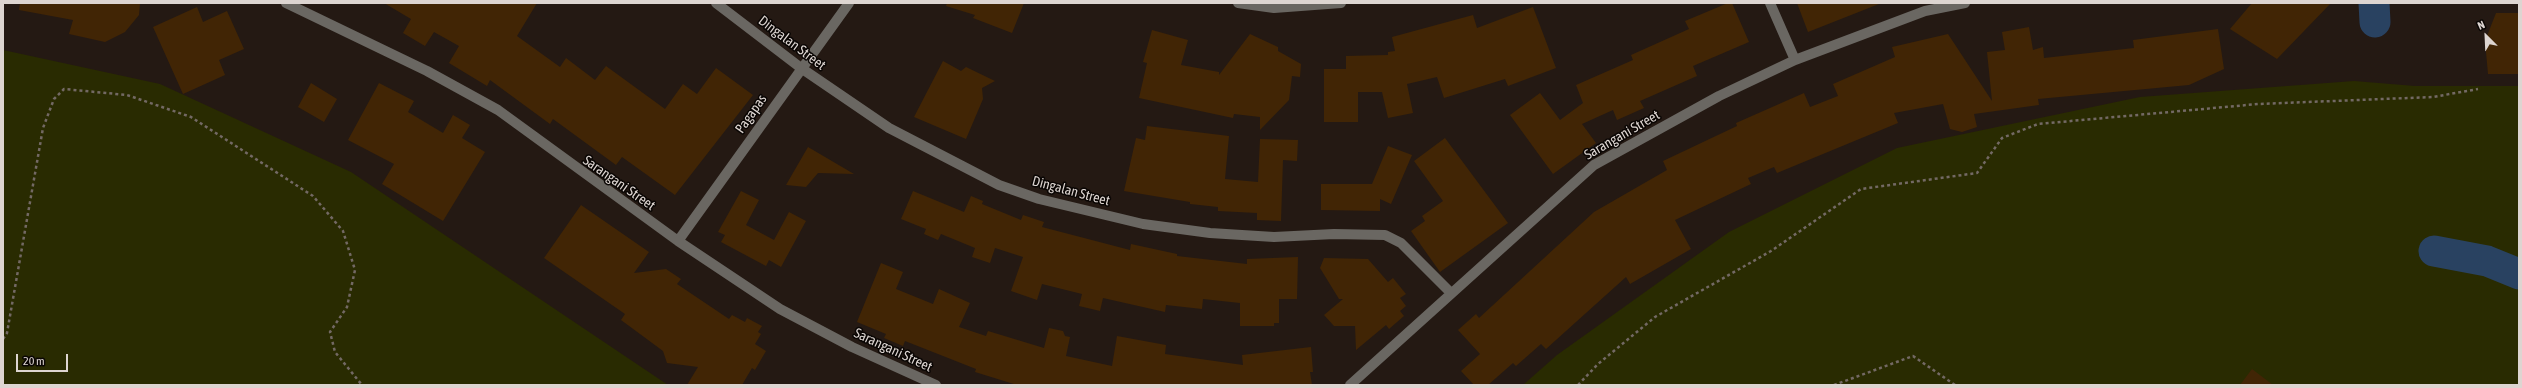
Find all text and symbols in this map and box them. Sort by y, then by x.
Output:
street label: Dingalan Street [755,12,829,74]
north arrow [2466,16,2506,56]
text: N [2476,18,2487,32]
street label: Pagapas [732,91,770,137]
street label: Sarangani Street [1581,107,1663,163]
street label: Sarangani Street [580,152,658,214]
street label: Dingalan Street [1030,173,1112,209]
street label: Sarangani Street [851,325,935,375]
scale bar [18,346,70,372]
text: 20 m [23,354,45,368]

